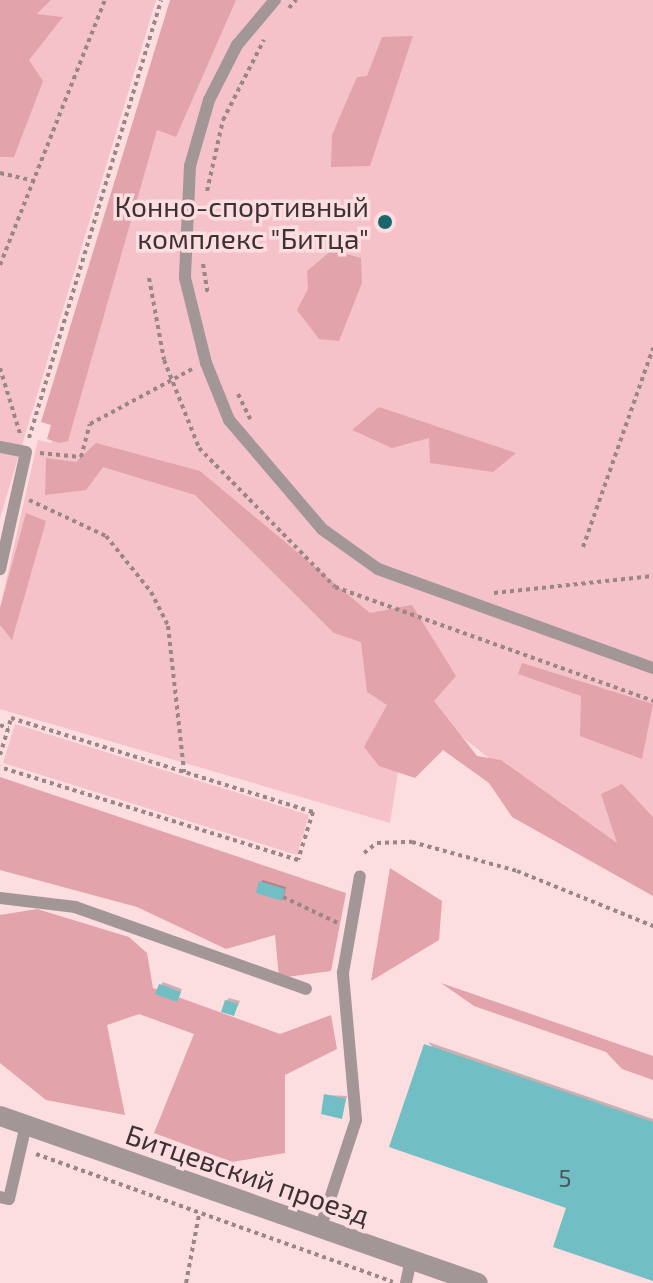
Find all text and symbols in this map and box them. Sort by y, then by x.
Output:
place label: Конно-спортивный комплекс "Битца" [114,189,369,255]
marker: Конно-спортивный комплекс "Битца" [376,213,394,231]
street label: Битцевский проезд [122,1116,374,1232]
house number: 5 [559,1164,571,1192]

